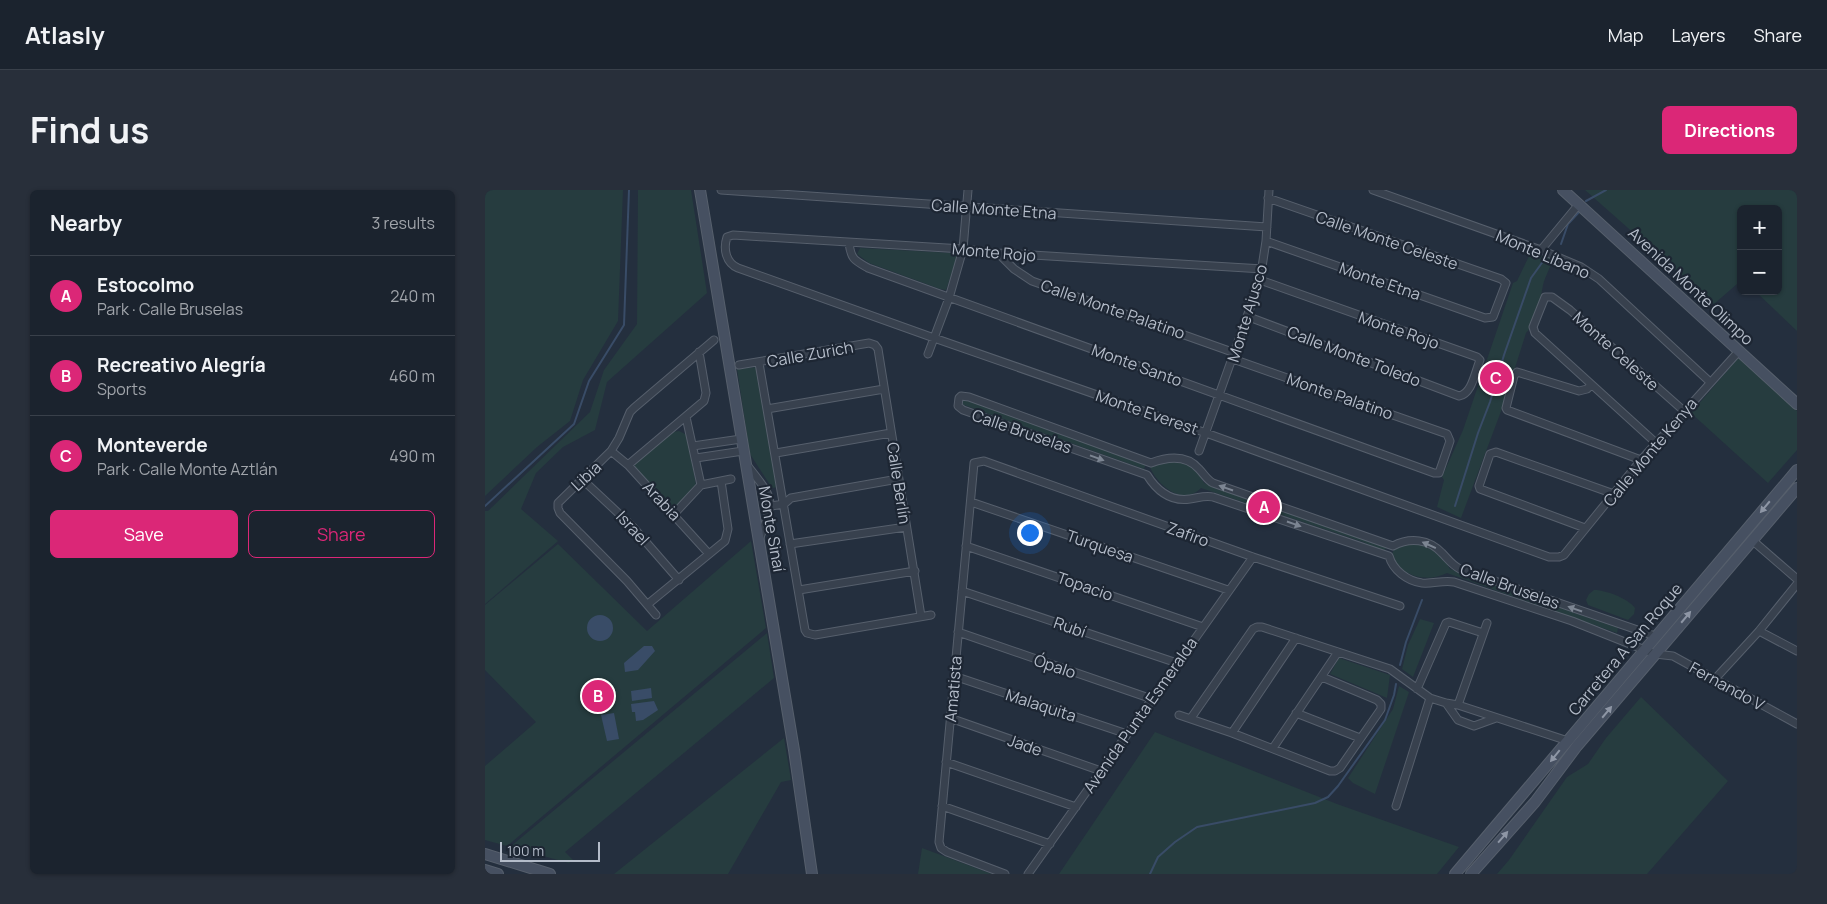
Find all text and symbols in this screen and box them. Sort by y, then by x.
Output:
text: Atlasly [25,18,105,51]
text: Map [1608,23,1643,47]
text: Layers [1671,23,1725,47]
text: Share [1753,23,1802,47]
text: Find us [30,106,149,154]
button: Directions [1662,106,1797,154]
street label: Calle Monte Etna [931,194,1057,224]
street label: Calle Monte Celeste [1313,205,1461,275]
map controls [1737,205,1782,295]
button: + [1737,205,1782,250]
text: Nearby [50,209,122,237]
text: 3 results [372,212,435,234]
street label: Avenida Monte Olimpo [1624,222,1758,350]
street label: Monte Líbano [1493,224,1593,284]
street label: Monte Rojo [951,237,1037,267]
button: − [1737,250,1782,295]
street label: Monte Etna [1336,257,1424,305]
street label: Monte Ajusco [1222,261,1272,365]
text: Estocolmo [97,272,194,298]
street label: Calle Monte Palatino [1038,274,1188,344]
text: A [61,285,71,307]
text: 240 m [390,285,435,307]
text: Park · Calle Bruselas [97,298,243,320]
street label: Monte Rojo [1356,306,1442,354]
street label: Monte Celeste [1568,306,1664,396]
street label: Calle Monte Toledo [1284,320,1424,392]
street label: Calle Zurich [765,336,855,372]
street label: Monte Santo [1089,338,1185,392]
text: Recreativo Alegría [97,352,266,378]
pin: C [1480,359,1512,397]
text: B [61,365,71,387]
text: 460 m [389,365,435,387]
street label: Monte Palatino [1284,368,1396,424]
text: Sports [97,378,146,400]
street label: Monte Everest [1093,384,1201,440]
street label: Calle Monte Kenya [1598,393,1702,511]
street label: Calle Bruselas [969,404,1075,458]
text: Monteverde [97,432,208,458]
street label: Calle Berlín [882,441,916,525]
text: C [60,445,72,467]
text: 490 m [389,445,435,467]
one-way arrow [1090,455,1105,462]
street label: Libia [566,456,606,496]
text: Park · Calle Monte Aztlán [97,458,277,480]
street label: Arabia [638,476,686,526]
street label: Monte Sinaí [754,484,790,574]
one-way arrow [1218,484,1233,492]
pin: A [1248,488,1280,526]
one-way arrow [1760,500,1771,513]
street label: Israel [611,506,655,550]
button: Save [50,510,238,558]
button: Share [248,510,435,558]
street label: Zafiro [1164,516,1212,552]
your location [1017,520,1043,546]
one-way arrow [1287,520,1302,528]
street label: Turquesa [1063,524,1137,568]
one-way arrow [1422,540,1436,548]
street label: Calle Bruselas [1457,558,1563,614]
street label: Topacio [1054,566,1116,606]
street label: Carretera A San Roque [1563,578,1687,720]
one-way arrow [1568,605,1583,612]
one-way arrow [1681,610,1692,623]
street label: Rubí [1051,611,1089,643]
street label: Avenida Punta Esmeralda [1078,633,1202,797]
street label: Ópalo [1031,649,1079,683]
street label: Amatista [939,655,967,723]
street label: Fernando V [1686,656,1769,716]
pin: B [582,677,614,715]
street label: Malaquita [1003,683,1079,727]
one-way arrow [1601,706,1612,718]
street label: Jade [1005,729,1045,761]
one-way arrow [1550,749,1561,762]
one-way arrow [1497,831,1508,843]
scale bar [500,839,600,862]
text: 100 m [507,841,544,860]

